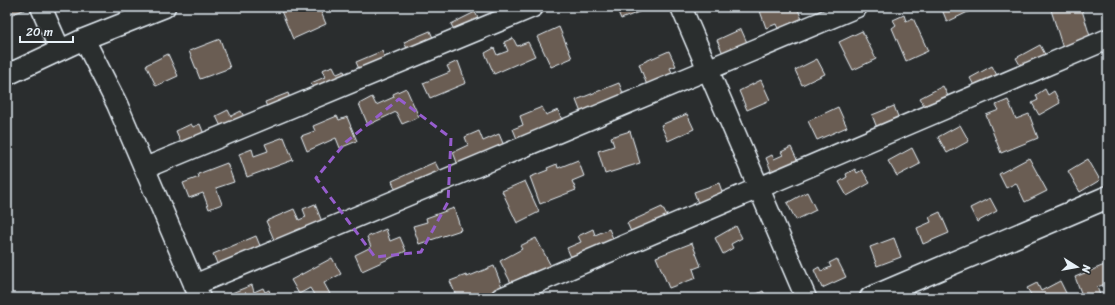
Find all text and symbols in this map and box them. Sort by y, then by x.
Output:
scale bar [20,18,73,44]
text: 20 m [26,21,53,43]
north arrow [1057,247,1097,287]
text: N [1076,262,1097,275]

